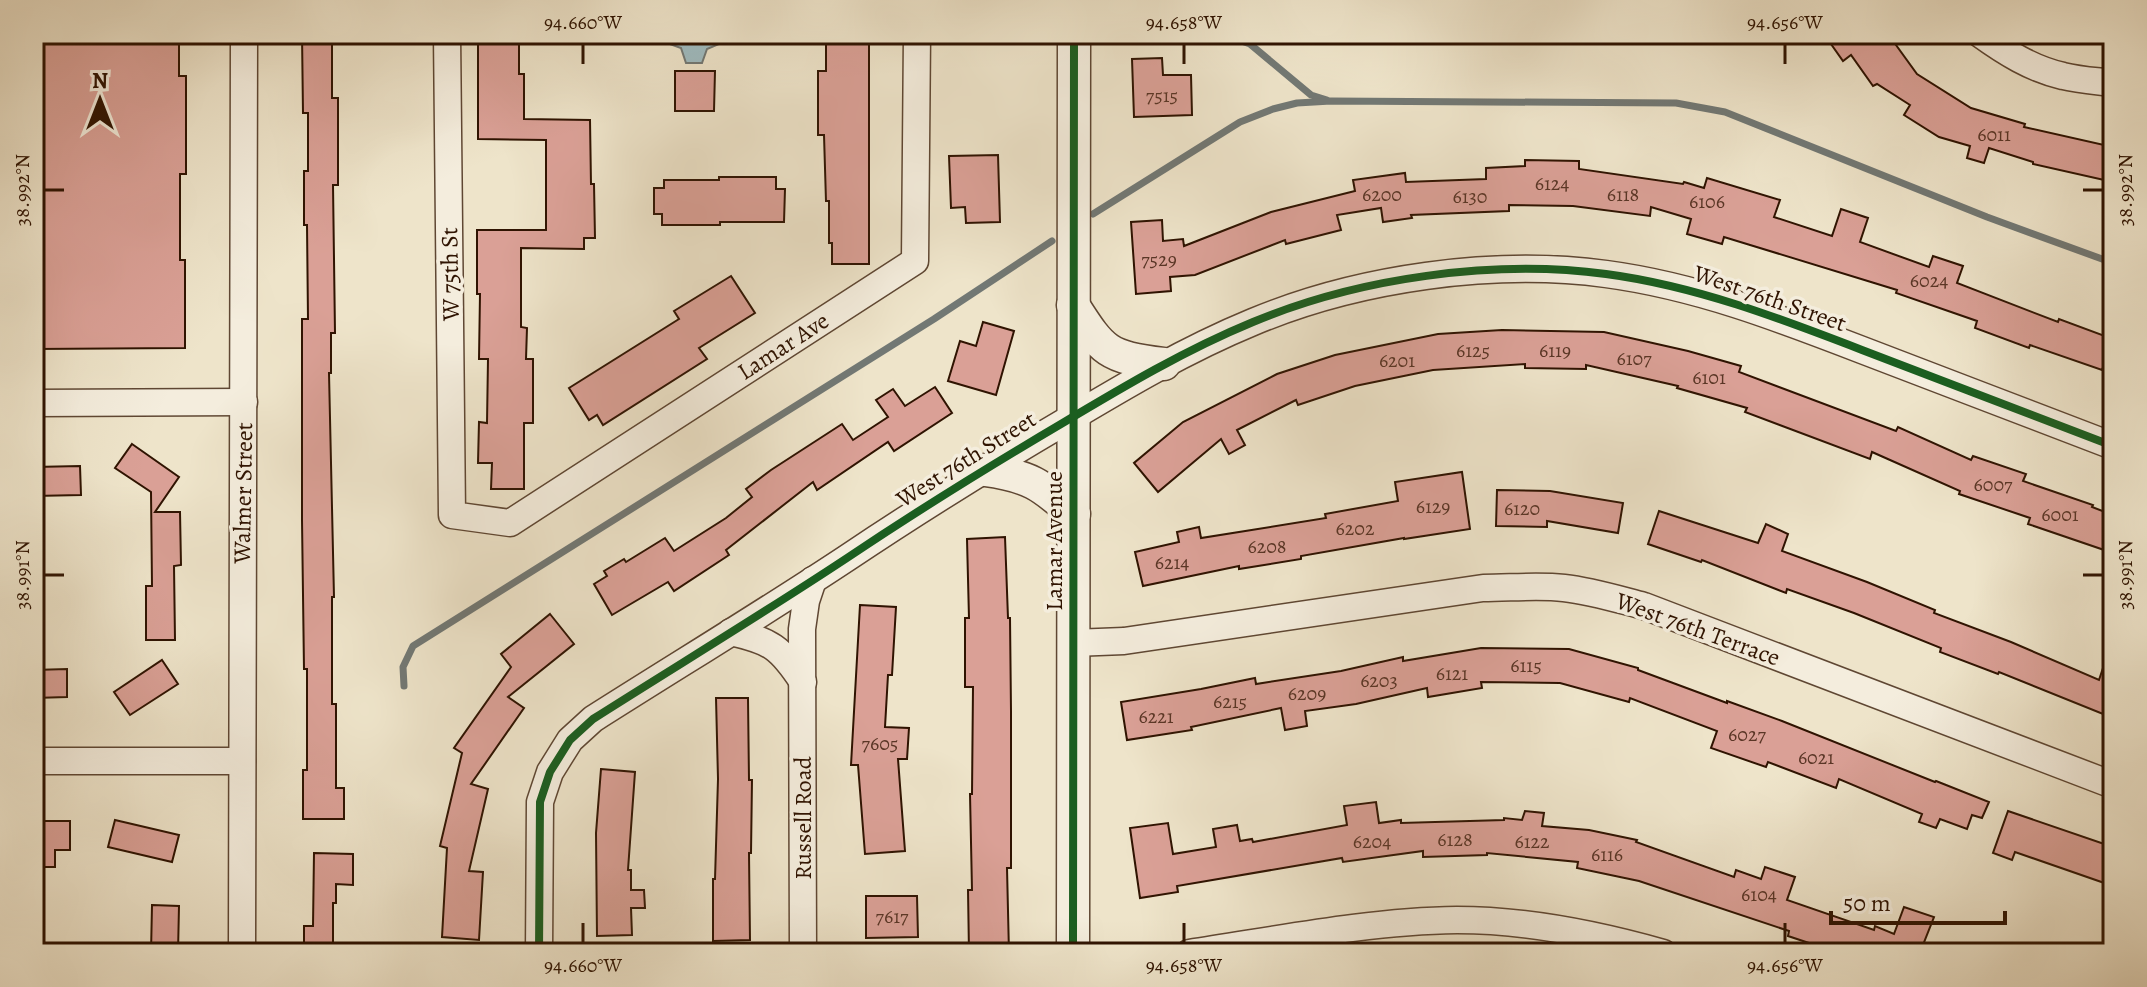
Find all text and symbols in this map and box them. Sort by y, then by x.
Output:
text: 94.660°W [544,9,622,36]
text: 94.658°W [1146,9,1223,36]
text: 94.656°W [1747,9,1823,36]
north arrow [60,60,140,140]
text: N [92,66,108,96]
house number: 7515 [1146,82,1178,109]
house number: 6011 [1977,121,2011,148]
text: 38.992°N [9,154,36,226]
text: 38.992°N [2112,154,2139,226]
house number: 6124 [1535,170,1569,197]
house number: 6200 [1362,181,1402,208]
house number: 6118 [1607,181,1639,208]
house number: 6130 [1452,183,1488,210]
house number: 6106 [1689,188,1725,215]
street label: W 75th St [433,227,467,322]
house number: 7529 [1141,246,1177,273]
street label: West 76th Street [1689,257,1851,339]
house number: 6024 [1910,267,1948,294]
street label: Lamar Ave [731,305,835,387]
house number: 6125 [1456,337,1490,364]
house number: 6119 [1539,337,1571,364]
house number: 6107 [1616,345,1652,372]
house number: 6201 [1379,347,1415,374]
house number: 6101 [1692,364,1726,391]
street label: West 76th Street [889,403,1042,515]
street label: Walmer Street [226,422,260,565]
street label: Lamar Avenue [1038,471,1070,611]
house number: 6007 [1974,471,2013,498]
house number: 6129 [1416,493,1450,520]
house number: 6120 [1504,495,1540,522]
house number: 6001 [2041,501,2079,528]
house number: 6202 [1336,515,1375,542]
house number: 6208 [1247,533,1287,560]
text: 38.991°N [9,540,36,610]
text: 38.991°N [2112,540,2139,610]
house number: 6214 [1155,549,1189,576]
street label: West 76th Terrace [1610,584,1785,674]
house number: 6115 [1510,652,1542,679]
house number: 6121 [1436,660,1468,687]
house number: 6203 [1360,667,1398,694]
house number: 6209 [1288,680,1326,707]
house number: 6215 [1213,688,1247,715]
house number: 6221 [1138,703,1174,730]
house number: 6027 [1728,721,1766,748]
house number: 7605 [862,730,898,757]
house number: 6021 [1798,744,1834,771]
street label: Russell Road [787,756,819,880]
house number: 6128 [1437,826,1473,853]
house number: 6204 [1353,828,1391,855]
house number: 6122 [1514,828,1550,855]
house number: 6116 [1591,841,1623,868]
scale bar [1831,875,2005,925]
house number: 6104 [1741,881,1777,908]
text: 50 m [1843,887,1891,919]
house number: 7617 [876,903,909,930]
text: 94.660°W [544,952,622,979]
text: 94.658°W [1146,952,1223,979]
text: 94.656°W [1747,952,1823,979]

